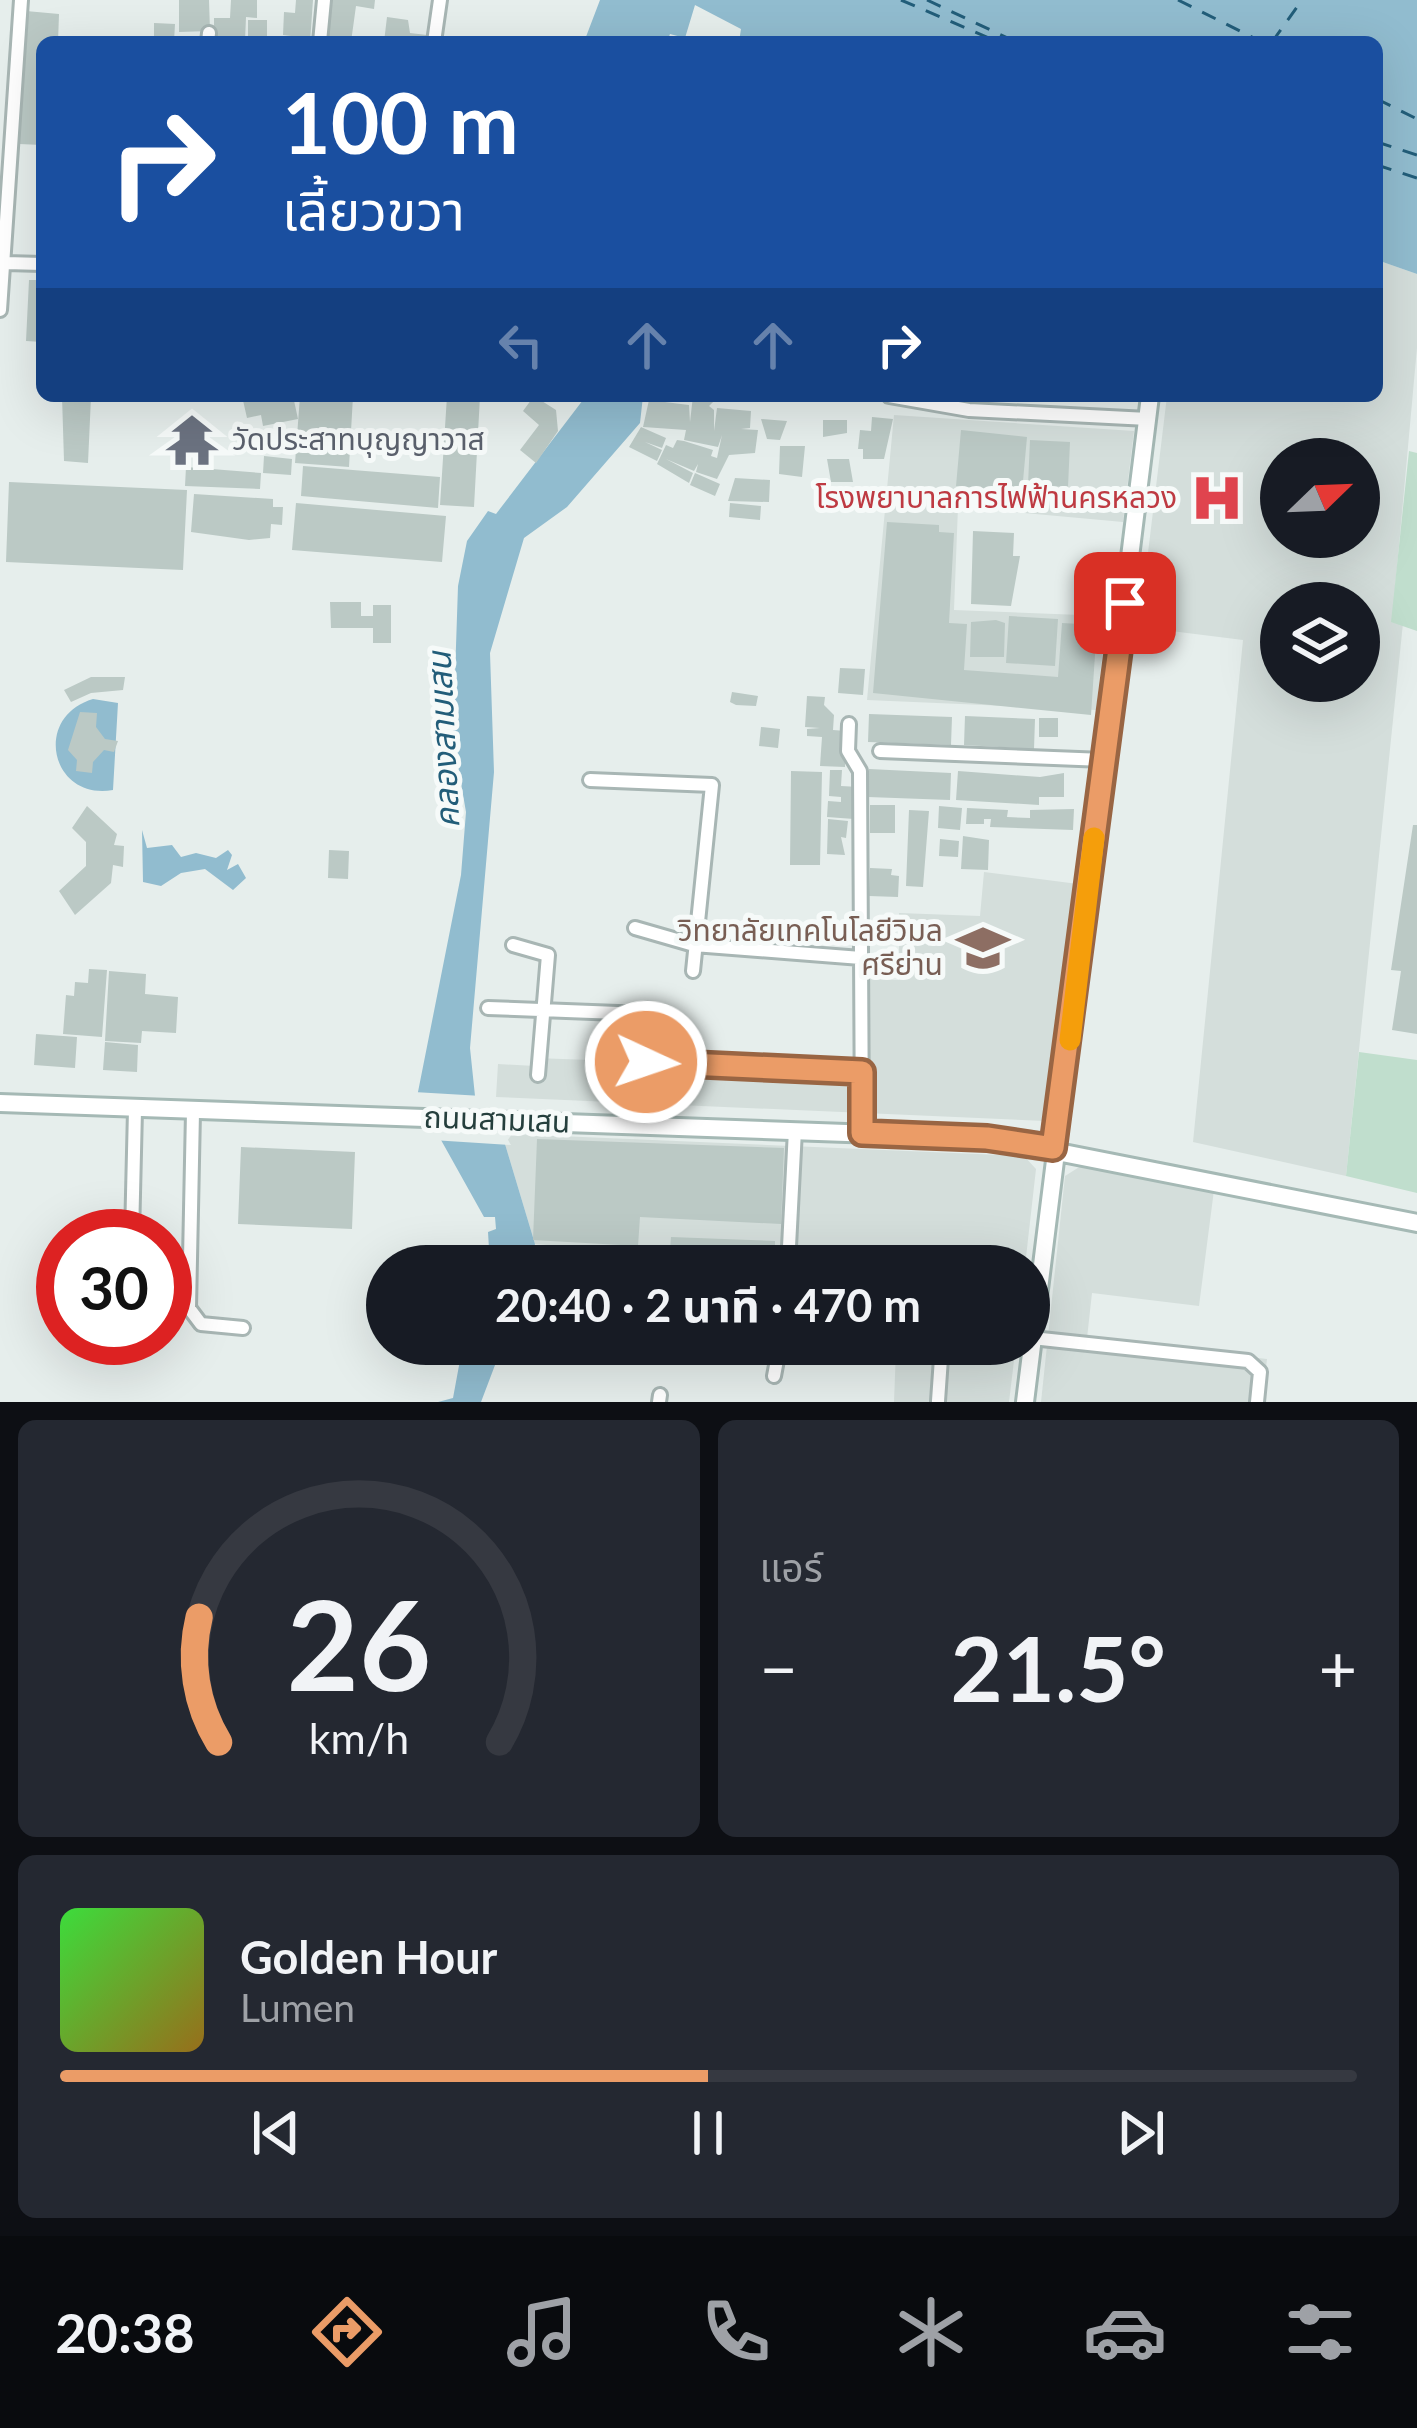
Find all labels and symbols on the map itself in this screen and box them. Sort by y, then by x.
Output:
temple icon: วัดประสาทบุญญาวาส [163,411,221,469]
place label: วัดประสาทบุญญาวาส [232,420,485,458]
north arrow [1260,438,1380,558]
hospital icon: โรงพยาบาลการไฟฟ้านครหลวง [1188,469,1246,527]
place label: โรงพยาบาลการไฟฟ้านครหลวง [816,478,1177,514]
pin [1074,552,1176,654]
water label: คลองสามเสน [417,649,467,829]
place label: วิทยาลัยเทคโนโลยีวิมล ศรีย่าน [677,911,943,981]
school or university icon: วิทยาลัยเทคโนโลยีวิมล ศรีย่าน [954,919,1012,977]
position arrow [583,999,709,1125]
street label: ถนนสามเสน [423,1097,571,1139]
speed limit sign: 30 [36,1209,192,1365]

